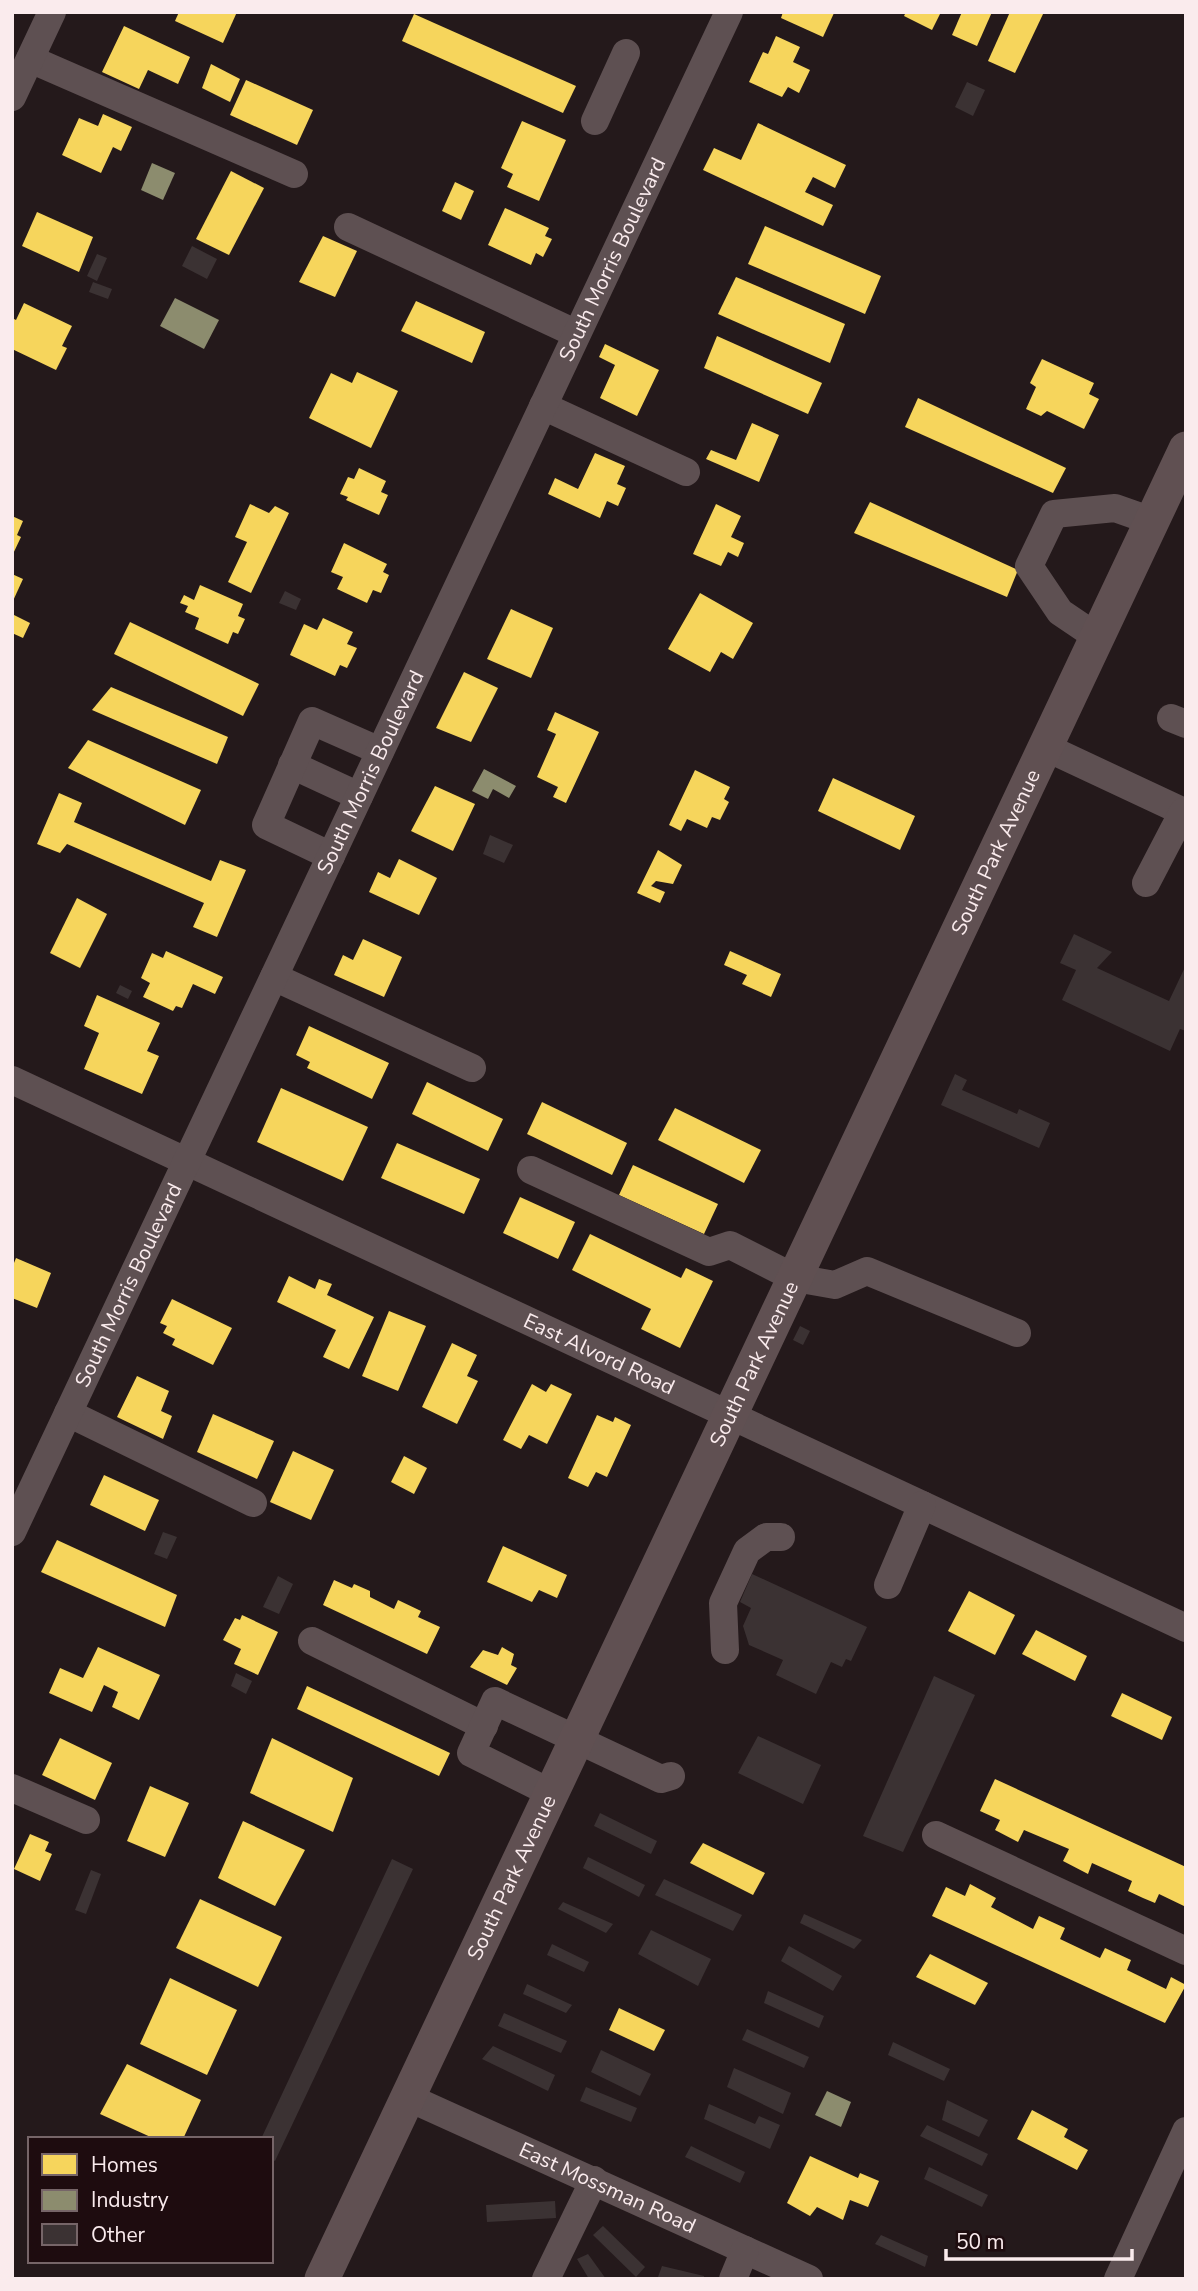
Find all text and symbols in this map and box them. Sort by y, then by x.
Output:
street label: South Morris Boulevard [552,153,672,366]
street label: South Morris Boulevard [310,666,430,879]
street label: South Park Avenue [945,765,1047,939]
street label: South Morris Boulevard [68,1179,189,1392]
street label: South Park Avenue [703,1277,805,1451]
street label: East Alvord Road [519,1307,679,1401]
street label: South Park Avenue [460,1790,563,1965]
street label: East Mossman Road [515,2136,700,2240]
legend [28,2137,273,2263]
text: Homes [91,2151,158,2179]
text: Industry [91,2186,169,2214]
scale bar [946,2218,1132,2262]
text: Other [91,2221,146,2249]
text: 50 m [956,2228,1005,2256]

